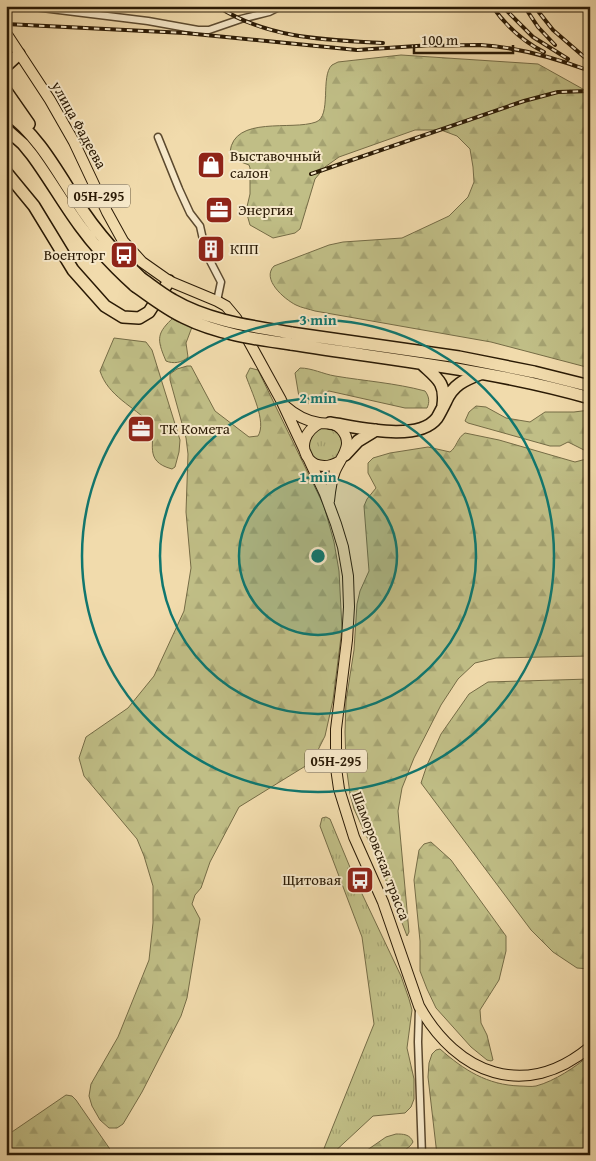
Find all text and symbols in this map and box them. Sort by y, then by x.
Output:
scale bar [414,22,512,54]
text: 100 m [421,29,459,50]
street label: улица Фадеева [46,76,113,173]
place label: Выставочный салон [230,145,321,183]
shop icon: Выставочный салон [196,150,226,180]
road number: 05Н-295 [68,185,130,208]
office icon: Энергия [204,195,234,225]
place label: Энергия [238,199,294,220]
building icon: КПП [196,234,226,264]
place label: КПП [230,238,259,259]
bus stop icon: Военторг [109,240,139,270]
place label: Военторг [44,244,106,265]
text: 3 min [299,309,337,330]
text: 2 min [299,387,337,408]
office icon: ТК Комета [126,414,156,444]
place label: ТК Комета [160,418,231,439]
text: 1 min [299,466,337,487]
centre of rings [309,547,327,565]
road number: 05Н-295 [305,749,367,772]
street label: Шаморовская трасса [347,788,416,924]
bus stop icon: Щитовая [345,865,375,895]
place label: Щитовая [282,869,341,890]

